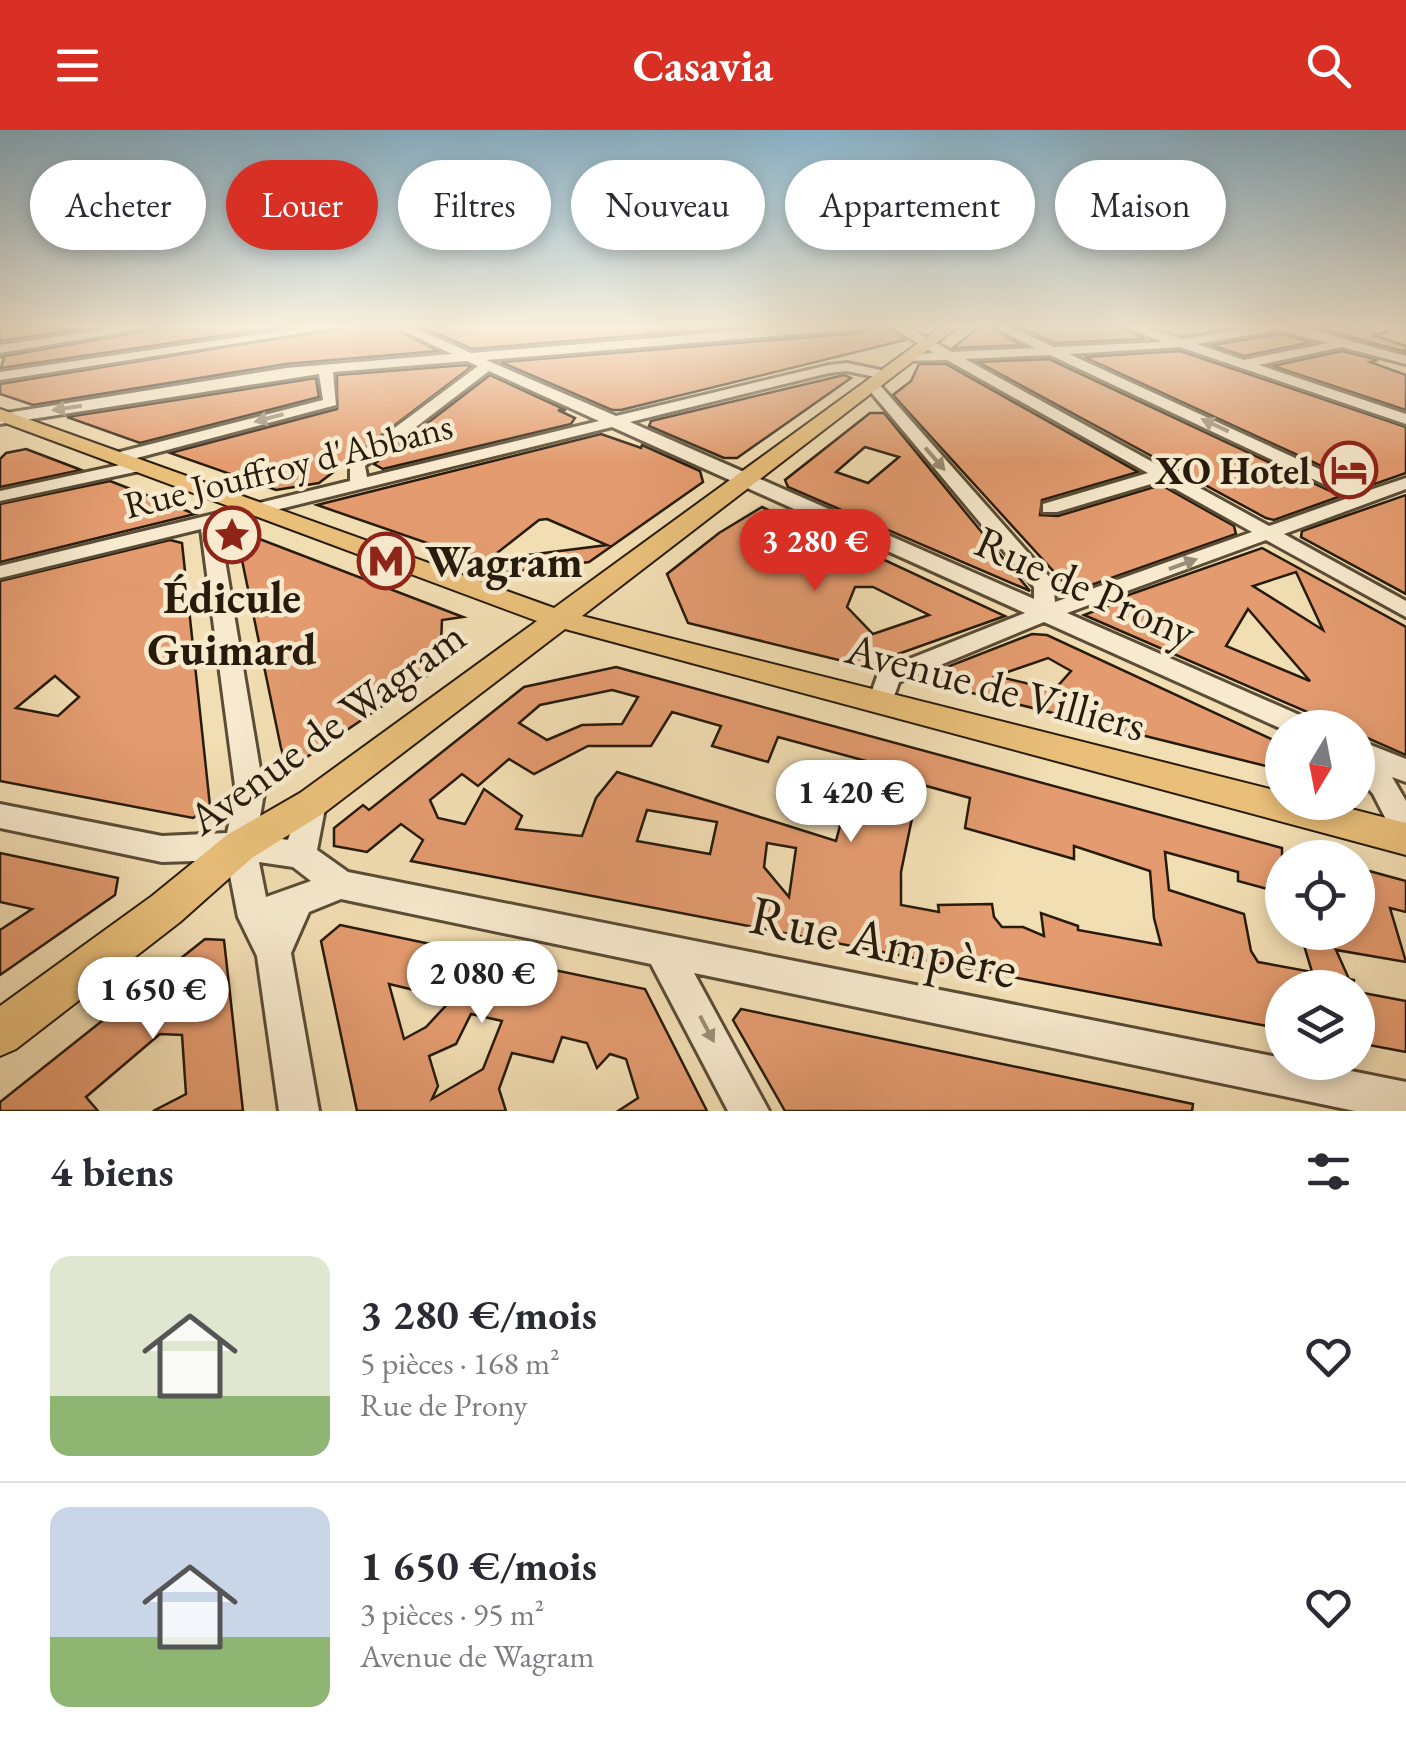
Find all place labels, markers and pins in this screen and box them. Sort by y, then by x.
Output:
hotel icon: XO Hotel [1319,440,1379,500]
place label: XO Hotel [1154,446,1310,495]
place icon: Édicule Guimard [202,505,262,565]
pin: 3 280 € [723,509,907,594]
metro station icon: Wagram [356,531,416,591]
place label: Wagram [425,532,583,591]
place label: Édicule Guimard [147,568,317,678]
pin: 1 420 € [759,760,943,845]
pin: 2 080 € [390,941,574,1026]
pin: 1 650 € [61,957,245,1042]

